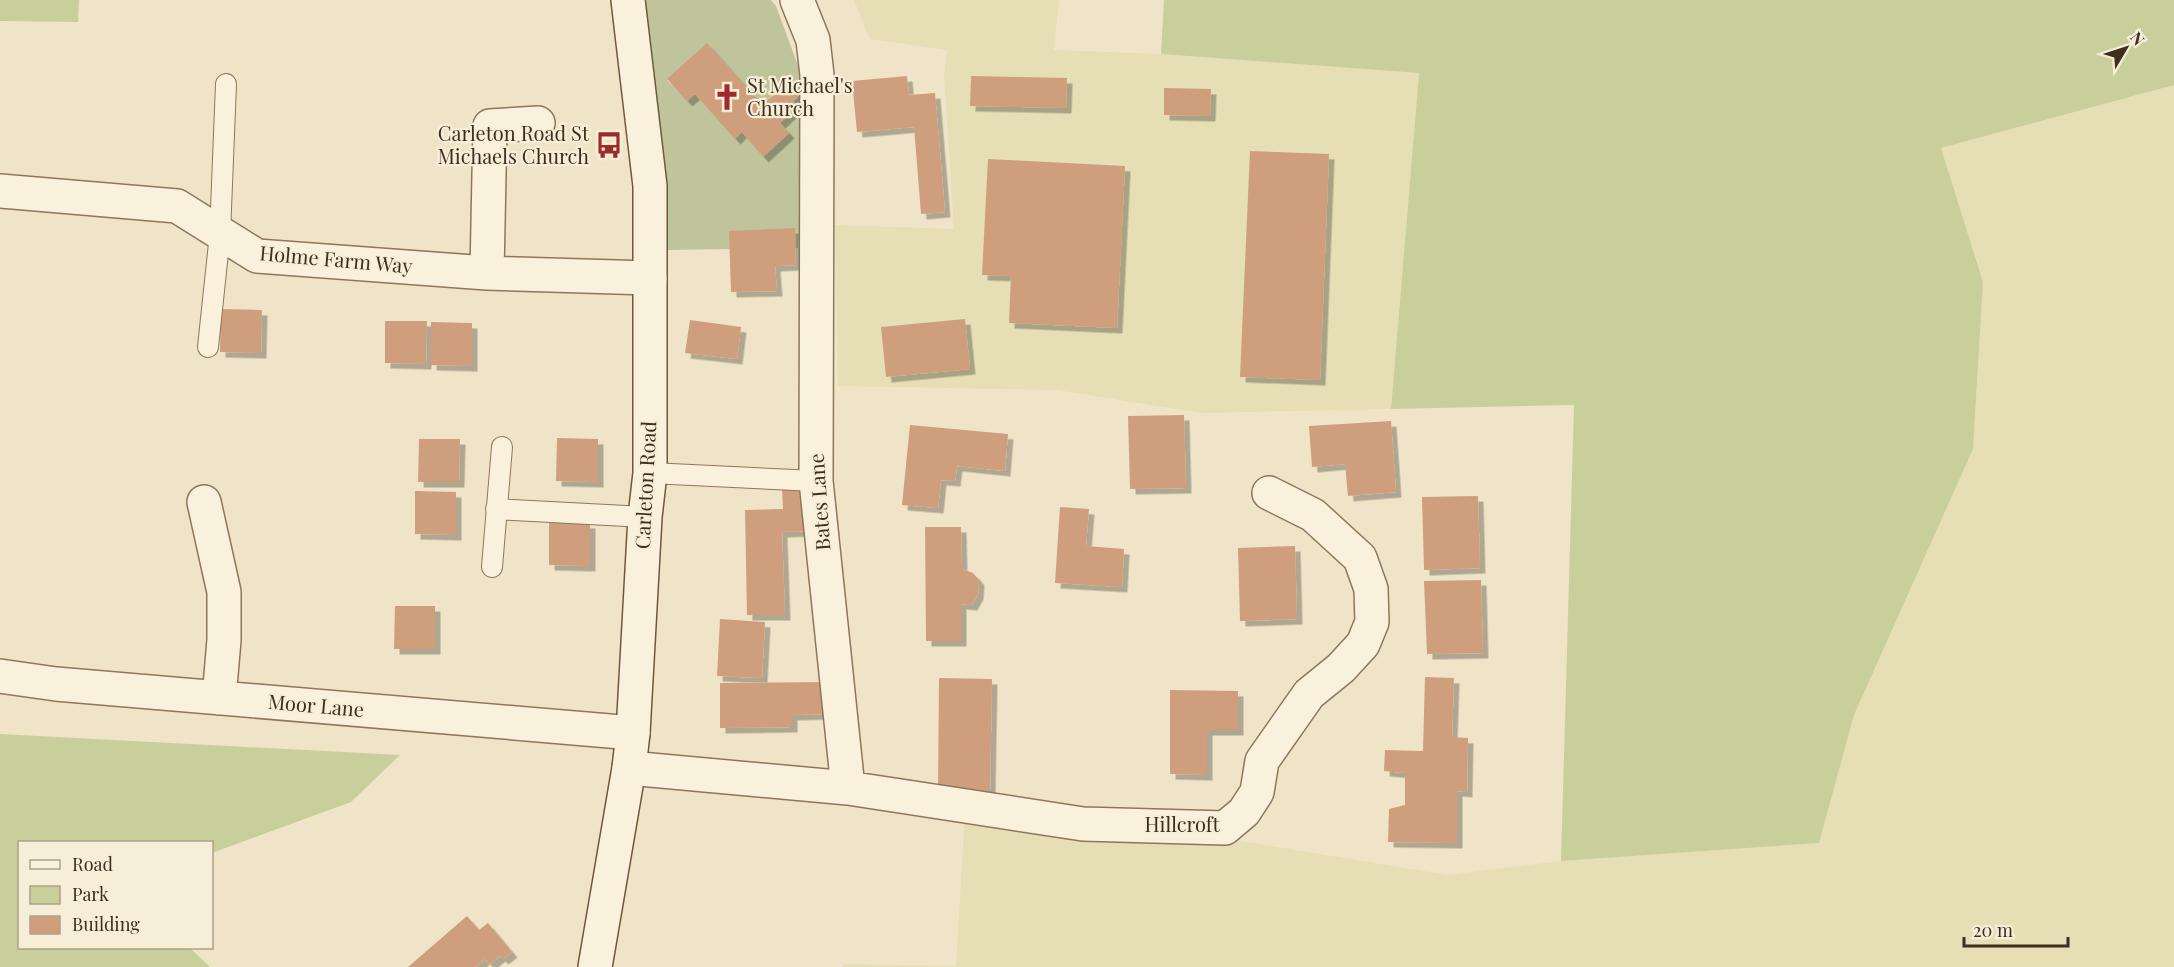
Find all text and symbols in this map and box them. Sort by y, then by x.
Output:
north arrow [2096,18,2156,78]
text: N [2126,27,2150,50]
place label: St Michael's Church [747,71,853,121]
church icon: St Michael's Church [712,82,742,112]
place label: Carleton Road St Michaels Church [437,119,590,169]
bus stop icon: Carleton Road St Michaels Church [594,130,624,160]
street label: Holme Farm Way [259,238,414,279]
street label: Carleton Road [628,420,661,550]
street label: Bates Lane [802,453,835,552]
street label: Moor Lane [267,687,365,722]
street label: Hillcroft [1144,810,1220,837]
legend [18,841,213,949]
text: Road [72,852,113,876]
text: Park [72,882,109,906]
scale bar [1964,910,2068,948]
text: Building [72,912,140,936]
text: 20 m [1973,918,2013,942]

